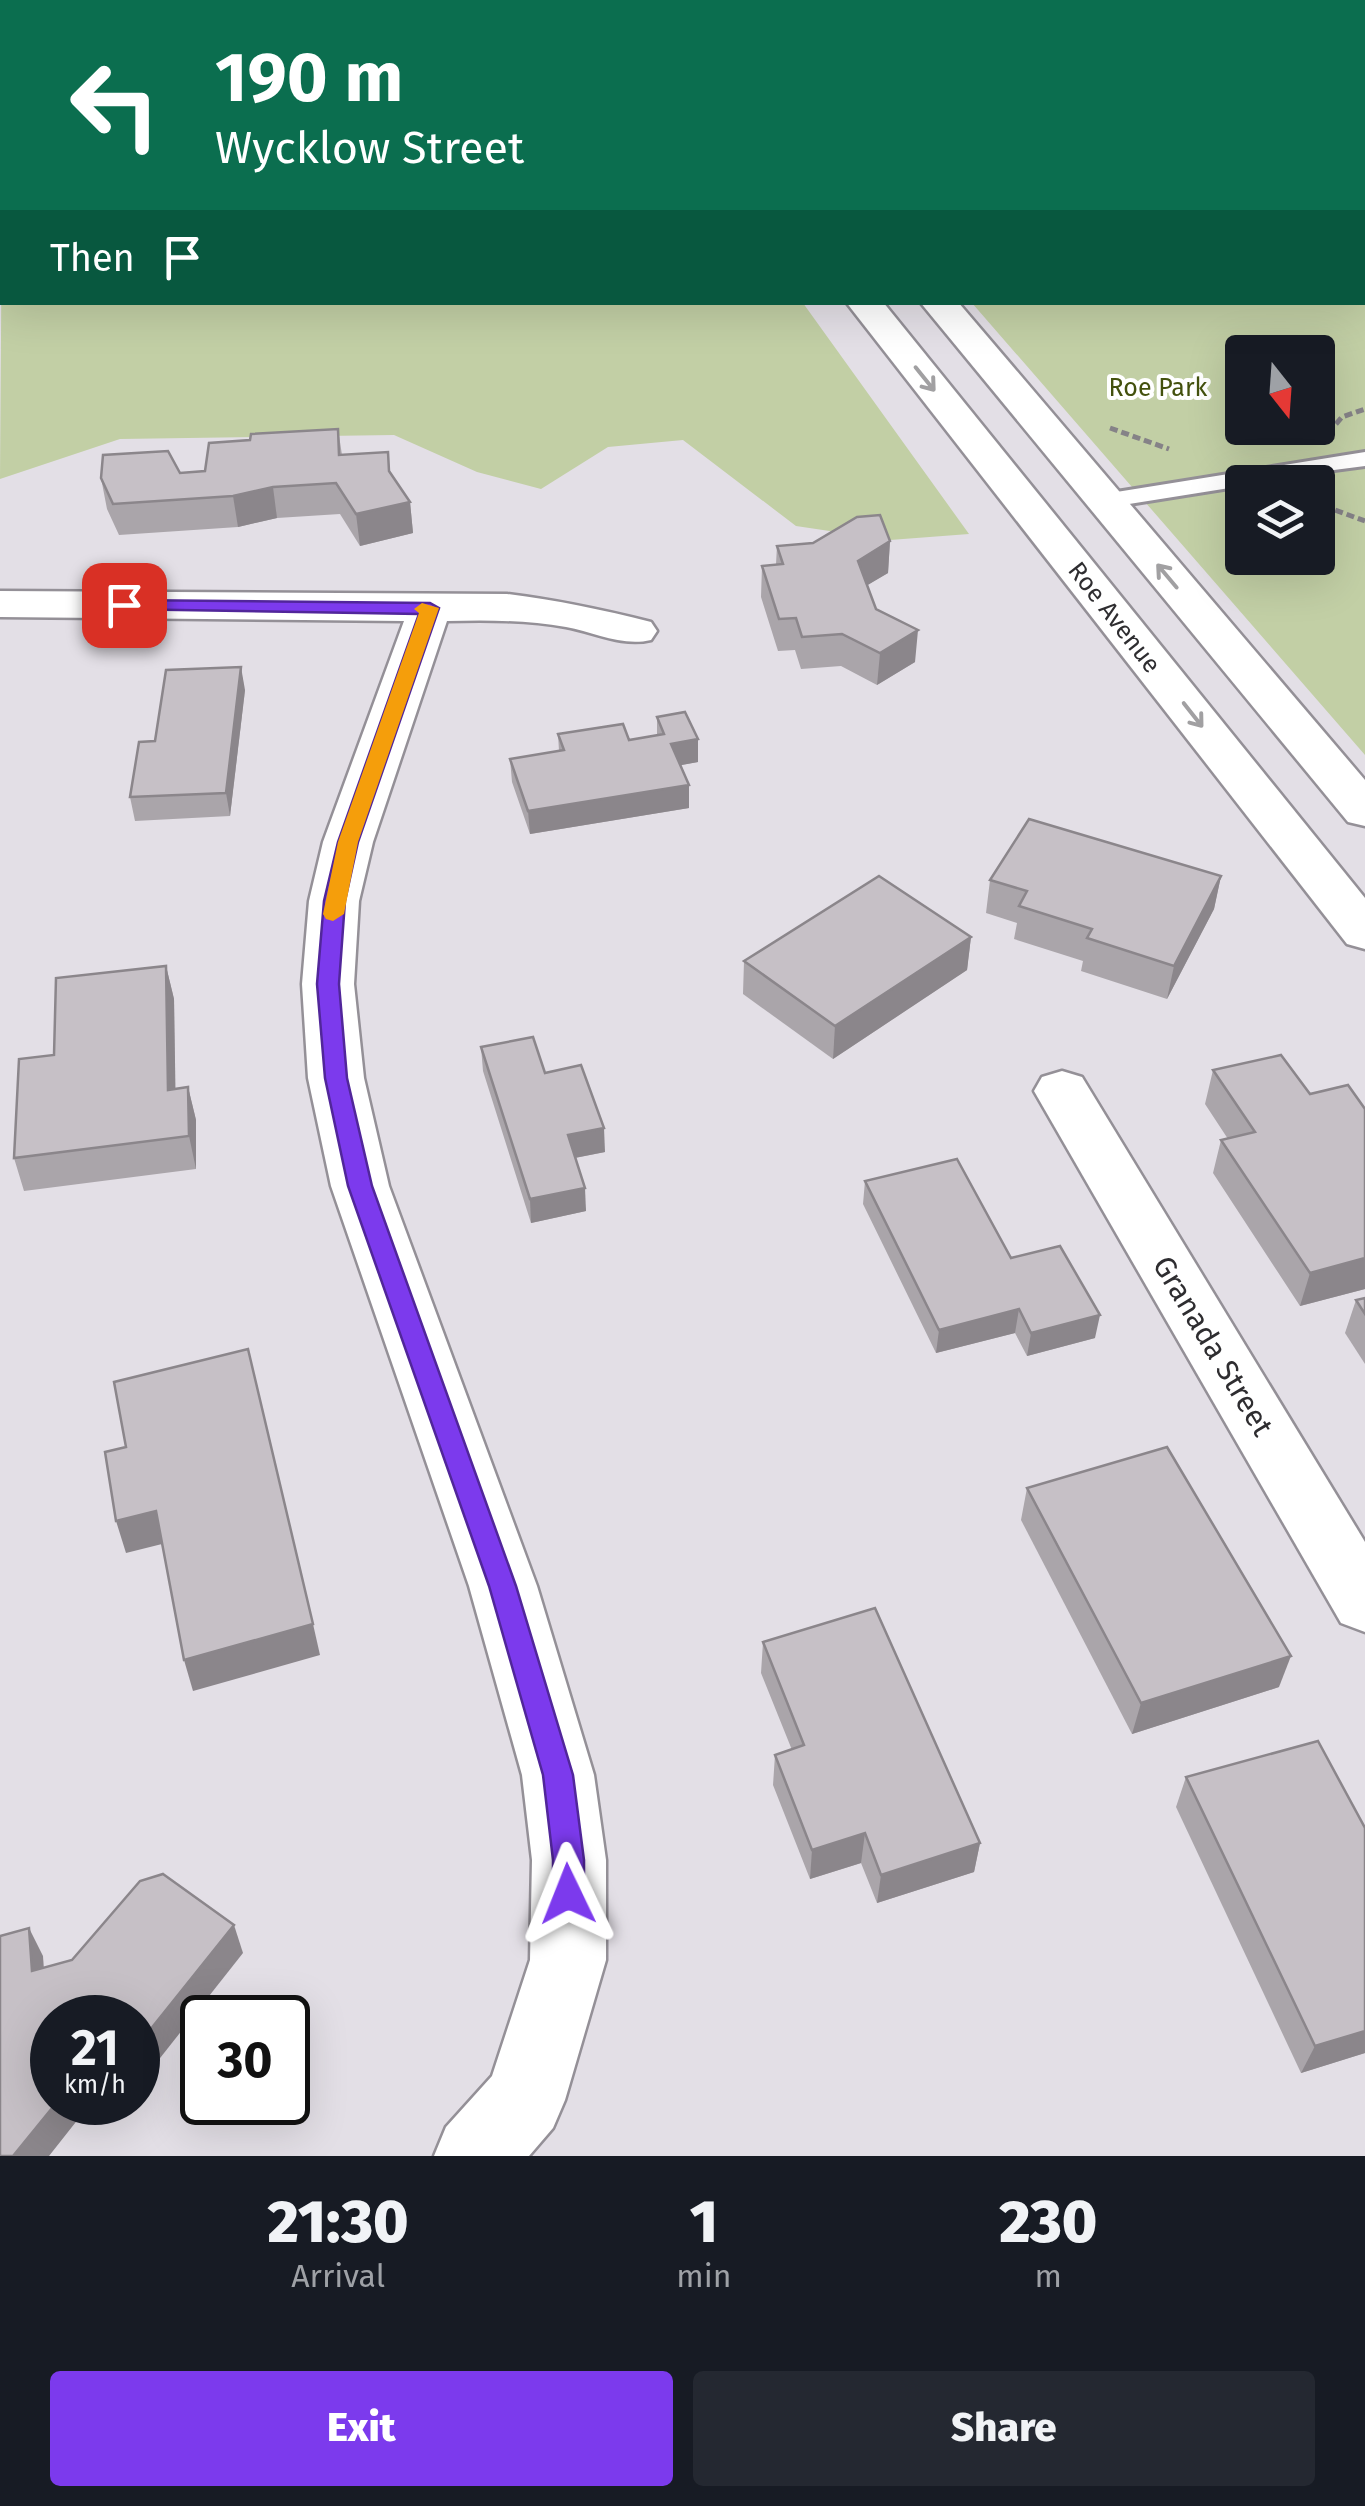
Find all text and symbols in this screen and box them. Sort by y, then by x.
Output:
text: 190 m [215,36,403,120]
icon: left [50,40,180,170]
text: Wycklow Street [215,121,524,175]
icon: arrive [155,230,210,285]
text: Then [50,235,135,281]
north arrow [1225,335,1335,445]
map controls [1225,335,1335,575]
one-way arrow [914,365,936,391]
park label: Roe Park [1109,373,1208,403]
button: layers [1225,465,1335,575]
street label: Roe Avenue [1062,556,1167,679]
pin [82,563,167,648]
one-way arrow [1156,564,1178,590]
icon: arrive [97,578,152,633]
one-way arrow [1182,702,1204,728]
street label: Granada Street [1145,1250,1281,1443]
position arrow [516,1842,620,1946]
speed limit sign: 30 [180,1995,310,2125]
text: 21 [71,2018,119,2078]
text: km/h [64,2070,126,2100]
text: 21:30 [268,2186,409,2258]
text: 1 [690,2186,718,2258]
text: 230 [999,2186,1097,2258]
text: Arrival [291,2257,385,2295]
text: min [676,2257,732,2295]
text: m [1035,2257,1062,2295]
button: Exit [50,2371,673,2486]
button: Share [693,2371,1315,2486]

